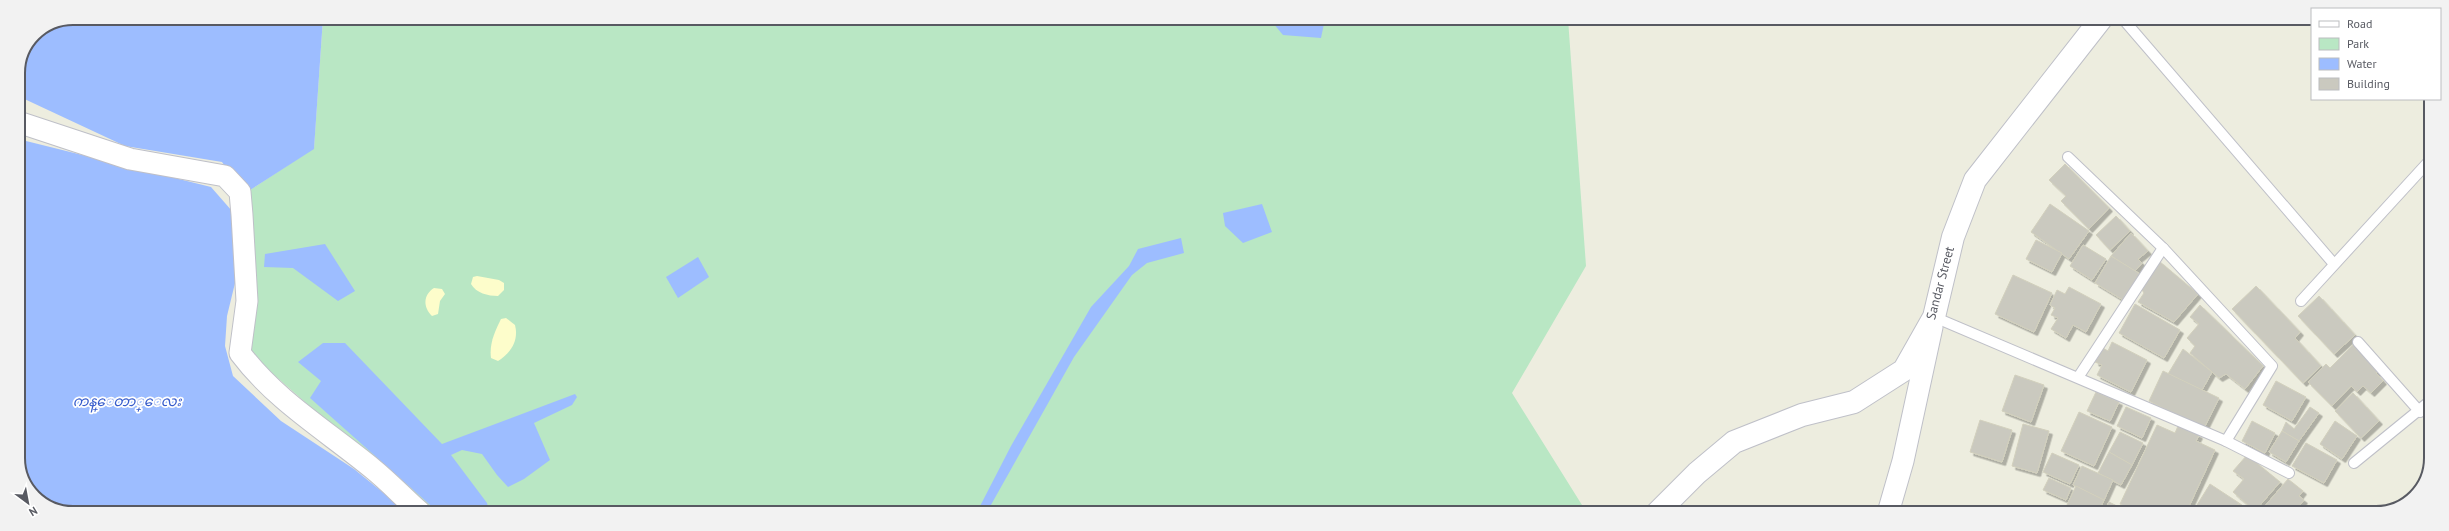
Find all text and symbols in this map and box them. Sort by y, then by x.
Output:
legend [2311,8,2441,100]
text: Road [2347,16,2372,31]
text: Park [2347,36,2369,51]
text: Water [2347,56,2377,71]
text: Building [2347,76,2390,91]
street label: Sandar Street [1922,244,1958,321]
water label: ကန္ေတာ္ေလး [73,392,182,413]
north arrow [8,483,48,523]
text: N [27,504,40,519]

